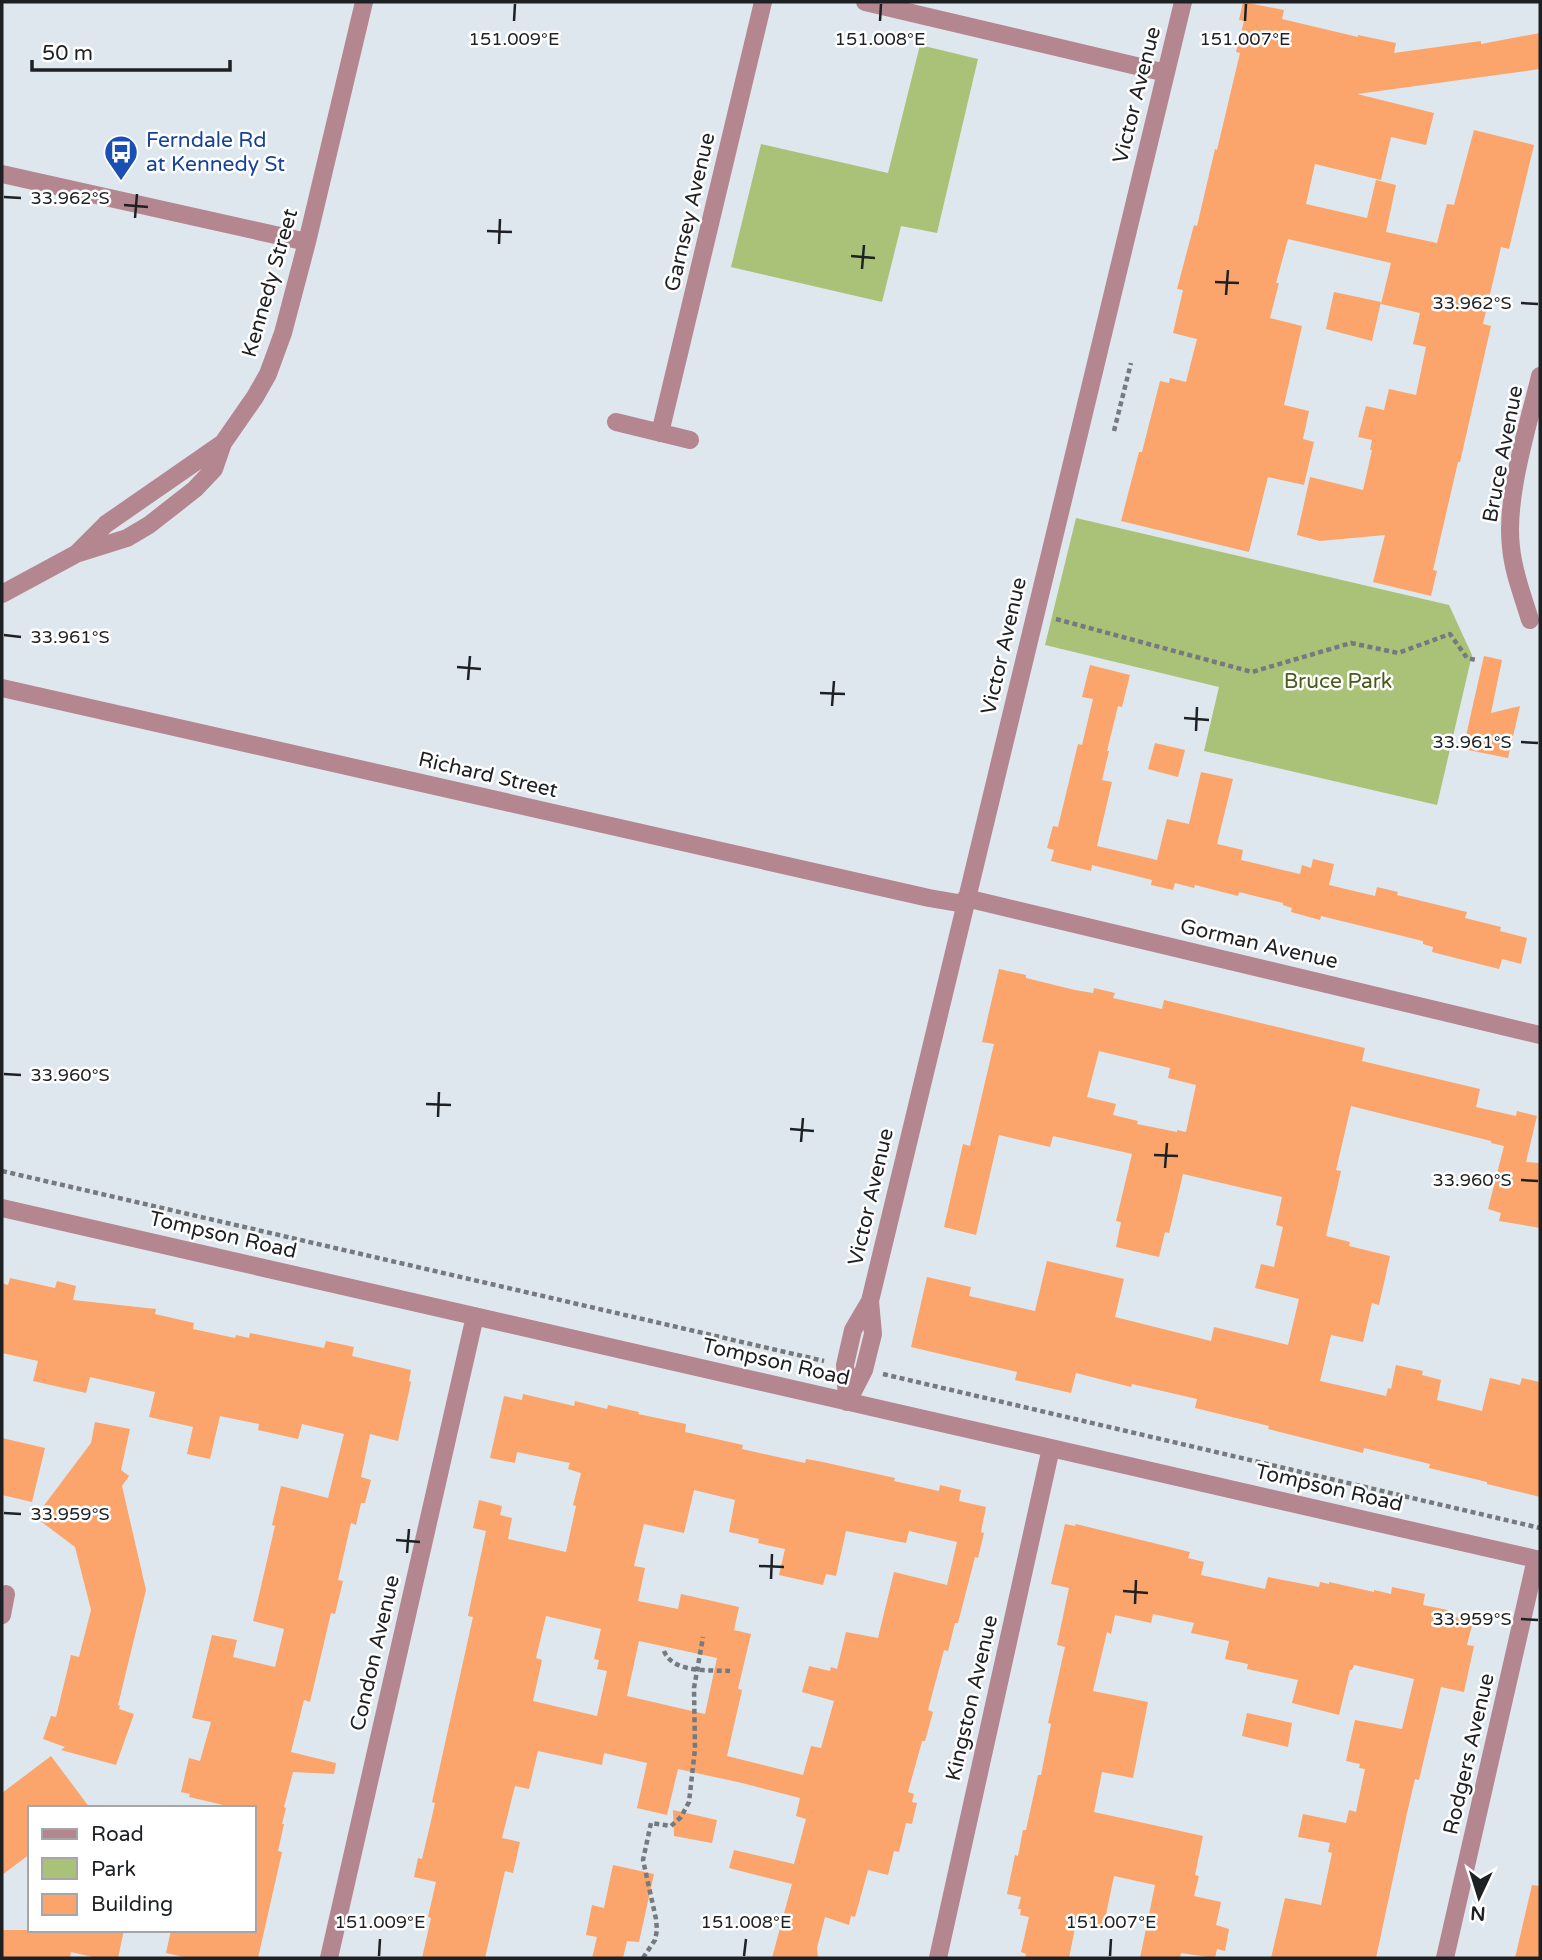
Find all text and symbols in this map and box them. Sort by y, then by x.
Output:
street label: Victor Avenue [1108,24,1166,166]
scale bar [32,28,229,72]
text: 151.009°E [469,28,559,50]
text: 151.008°E [835,28,925,50]
text: 151.007°E [1199,28,1291,50]
text: 50 m [42,41,93,66]
place label: Ferndale Rd at Kennedy St [146,128,285,177]
street label: Garnsey Avenue [660,130,720,294]
bus stop icon: Ferndale Rd at Kennedy St [102,133,140,182]
text: 33.962°S [30,187,110,209]
street label: Kennedy Street [237,206,303,360]
text: 33.962°S [1432,292,1512,314]
street label: Bruce Avenue [1477,383,1529,525]
street label: Victor Avenue [976,575,1032,717]
text: 33.961°S [30,626,110,648]
park label: Bruce Park [1284,669,1392,694]
text: 33.961°S [1432,731,1512,753]
street label: Richard Street [416,747,560,803]
street label: Gorman Avenue [1178,914,1340,974]
text: 33.960°S [30,1064,110,1086]
street label: Victor Avenue [843,1126,899,1268]
text: 33.960°S [1432,1169,1512,1191]
street label: Tompson Road [147,1206,299,1264]
street label: Tompson Road [700,1333,852,1391]
street label: Tompson Road [1253,1459,1405,1517]
text: 33.959°S [30,1503,110,1525]
street label: Condon Avenue [345,1573,405,1733]
text: 33.959°S [1432,1608,1512,1630]
street label: Kingston Avenue [941,1613,1003,1783]
street label: Rodgers Avenue [1438,1671,1500,1837]
legend [28,1806,256,1932]
text: Road [91,1822,144,1847]
text: Park [91,1857,136,1882]
north arrow [1444,1862,1514,1932]
text: Building [91,1892,173,1917]
text: N [1470,1901,1486,1924]
text: 151.009°E [335,1911,425,1933]
text: 151.008°E [701,1911,791,1933]
text: 151.007°E [1065,1911,1157,1933]

